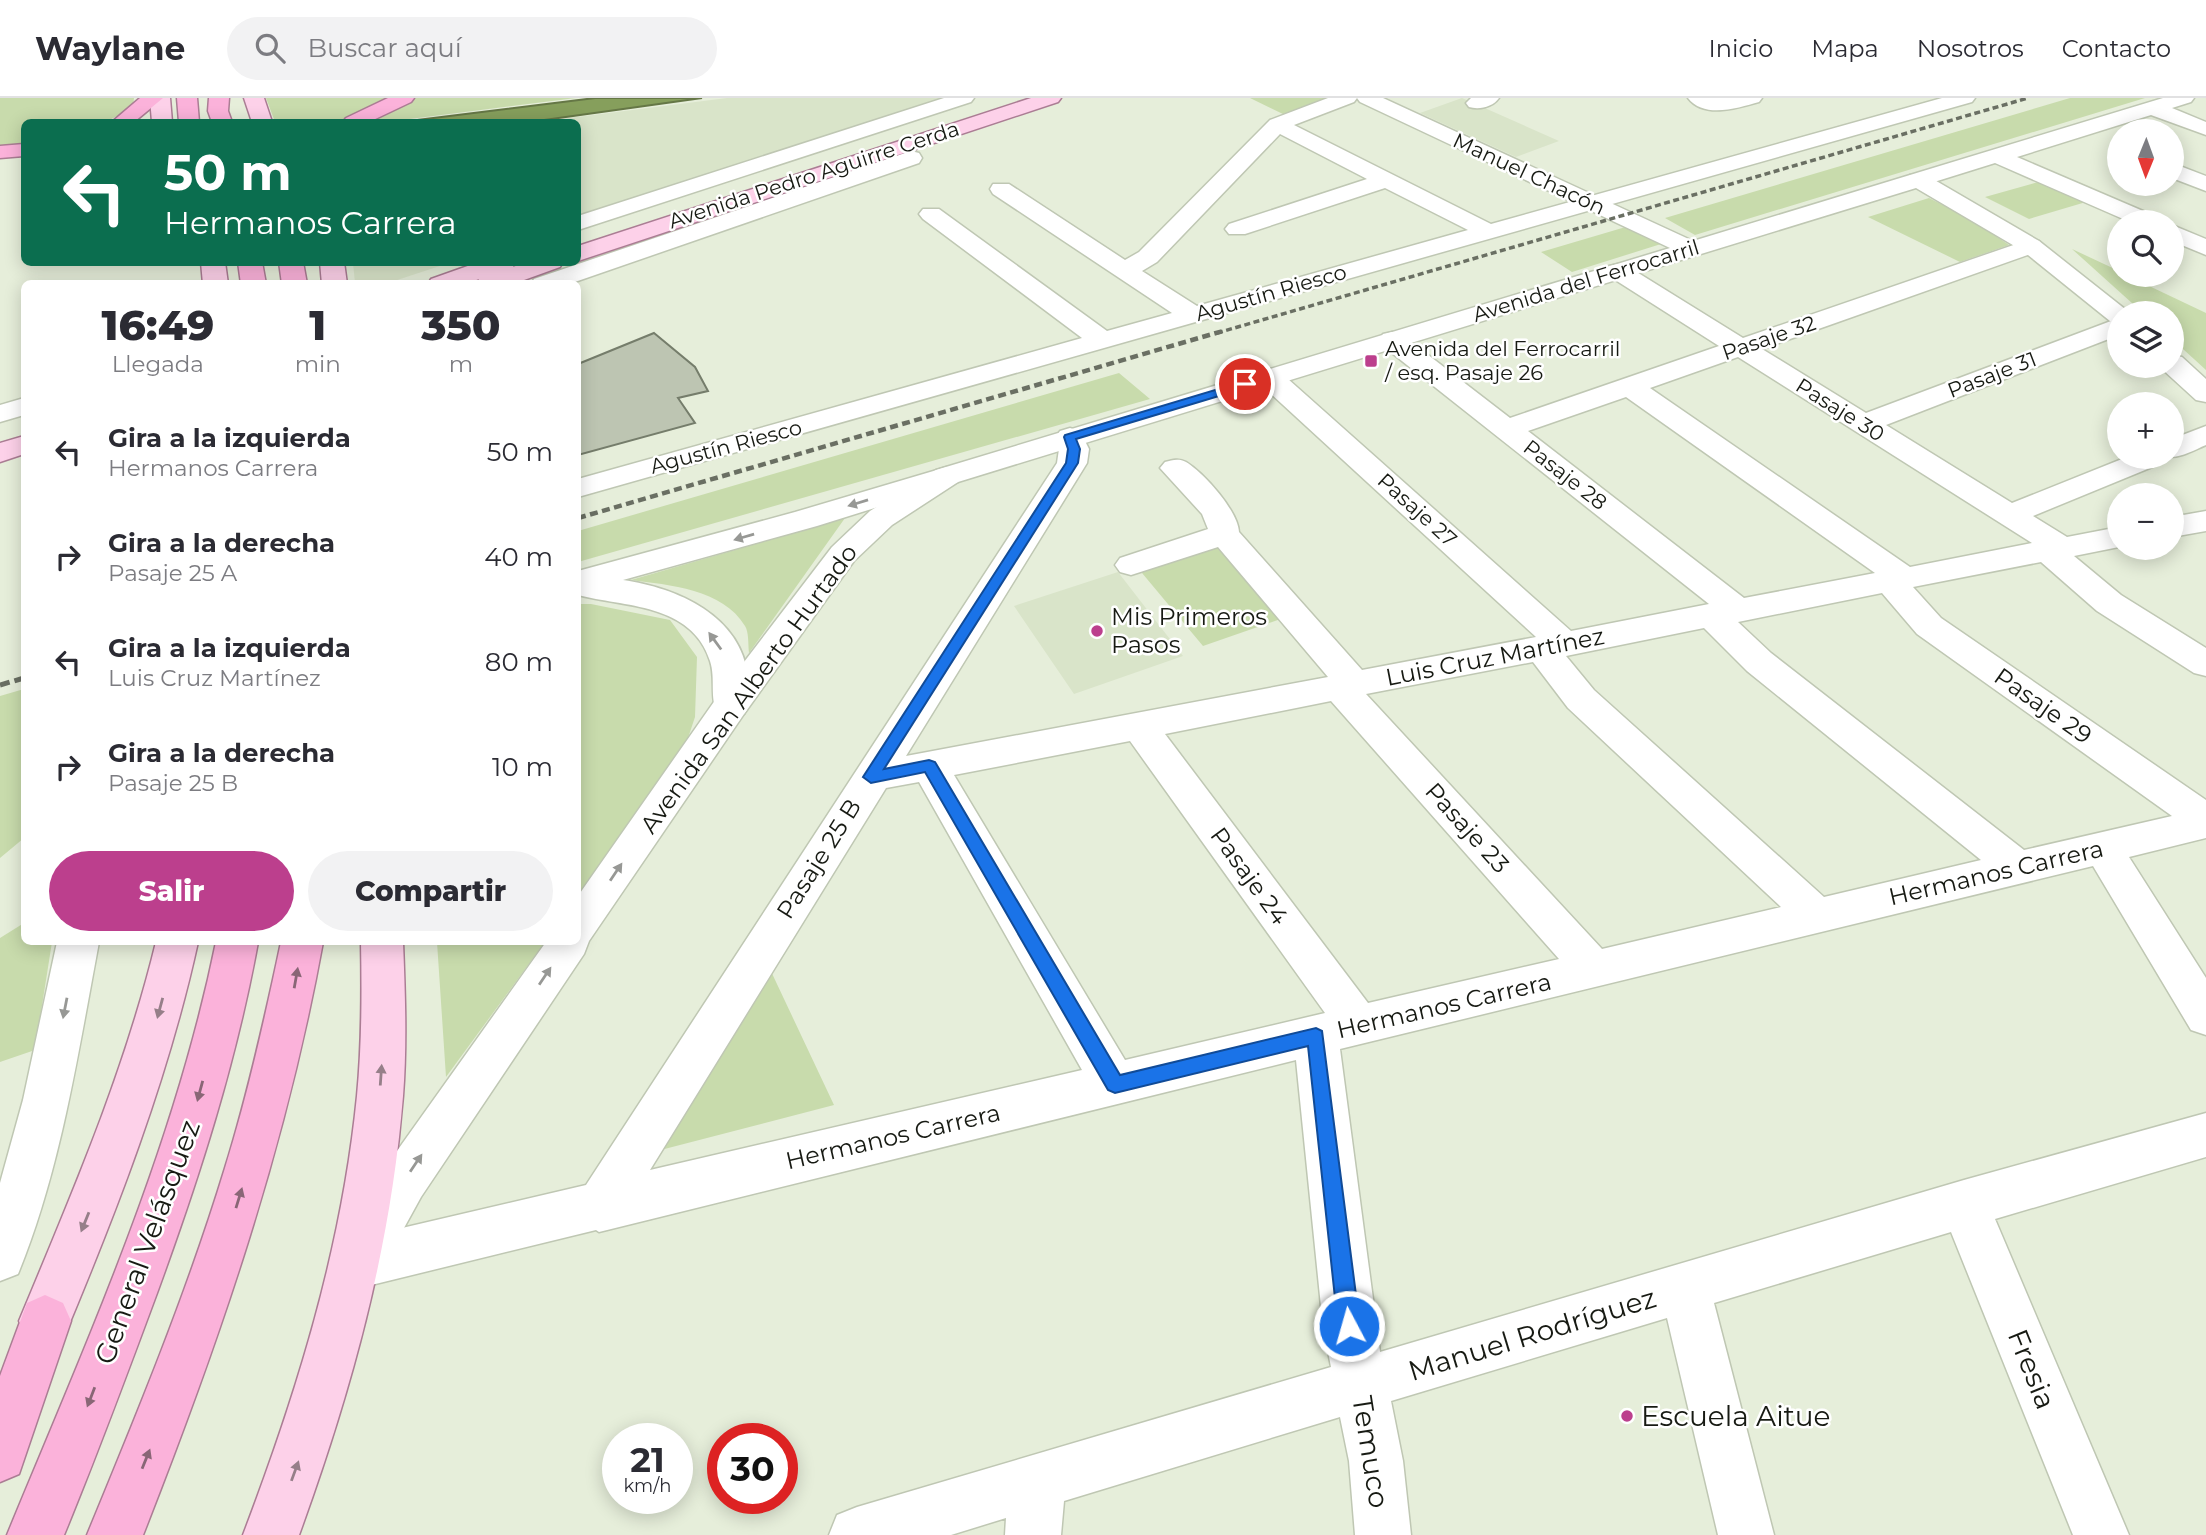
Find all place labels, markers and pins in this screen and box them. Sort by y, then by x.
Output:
place label: Avenida del Ferrocarril / esq. Pasaje 26 [1384,336,1621,385]
marker: Avenida del Ferrocarril / esq. Pasaje 26 [1363,353,1379,369]
pin [1215,354,1275,414]
place label: Mis Primeros Pasos [1111,602,1267,659]
marker: Mis Primeros Pasos [1089,623,1105,639]
place label: Escuela Aitue [1641,1399,1831,1433]
marker: Escuela Aitue [1619,1408,1635,1424]

